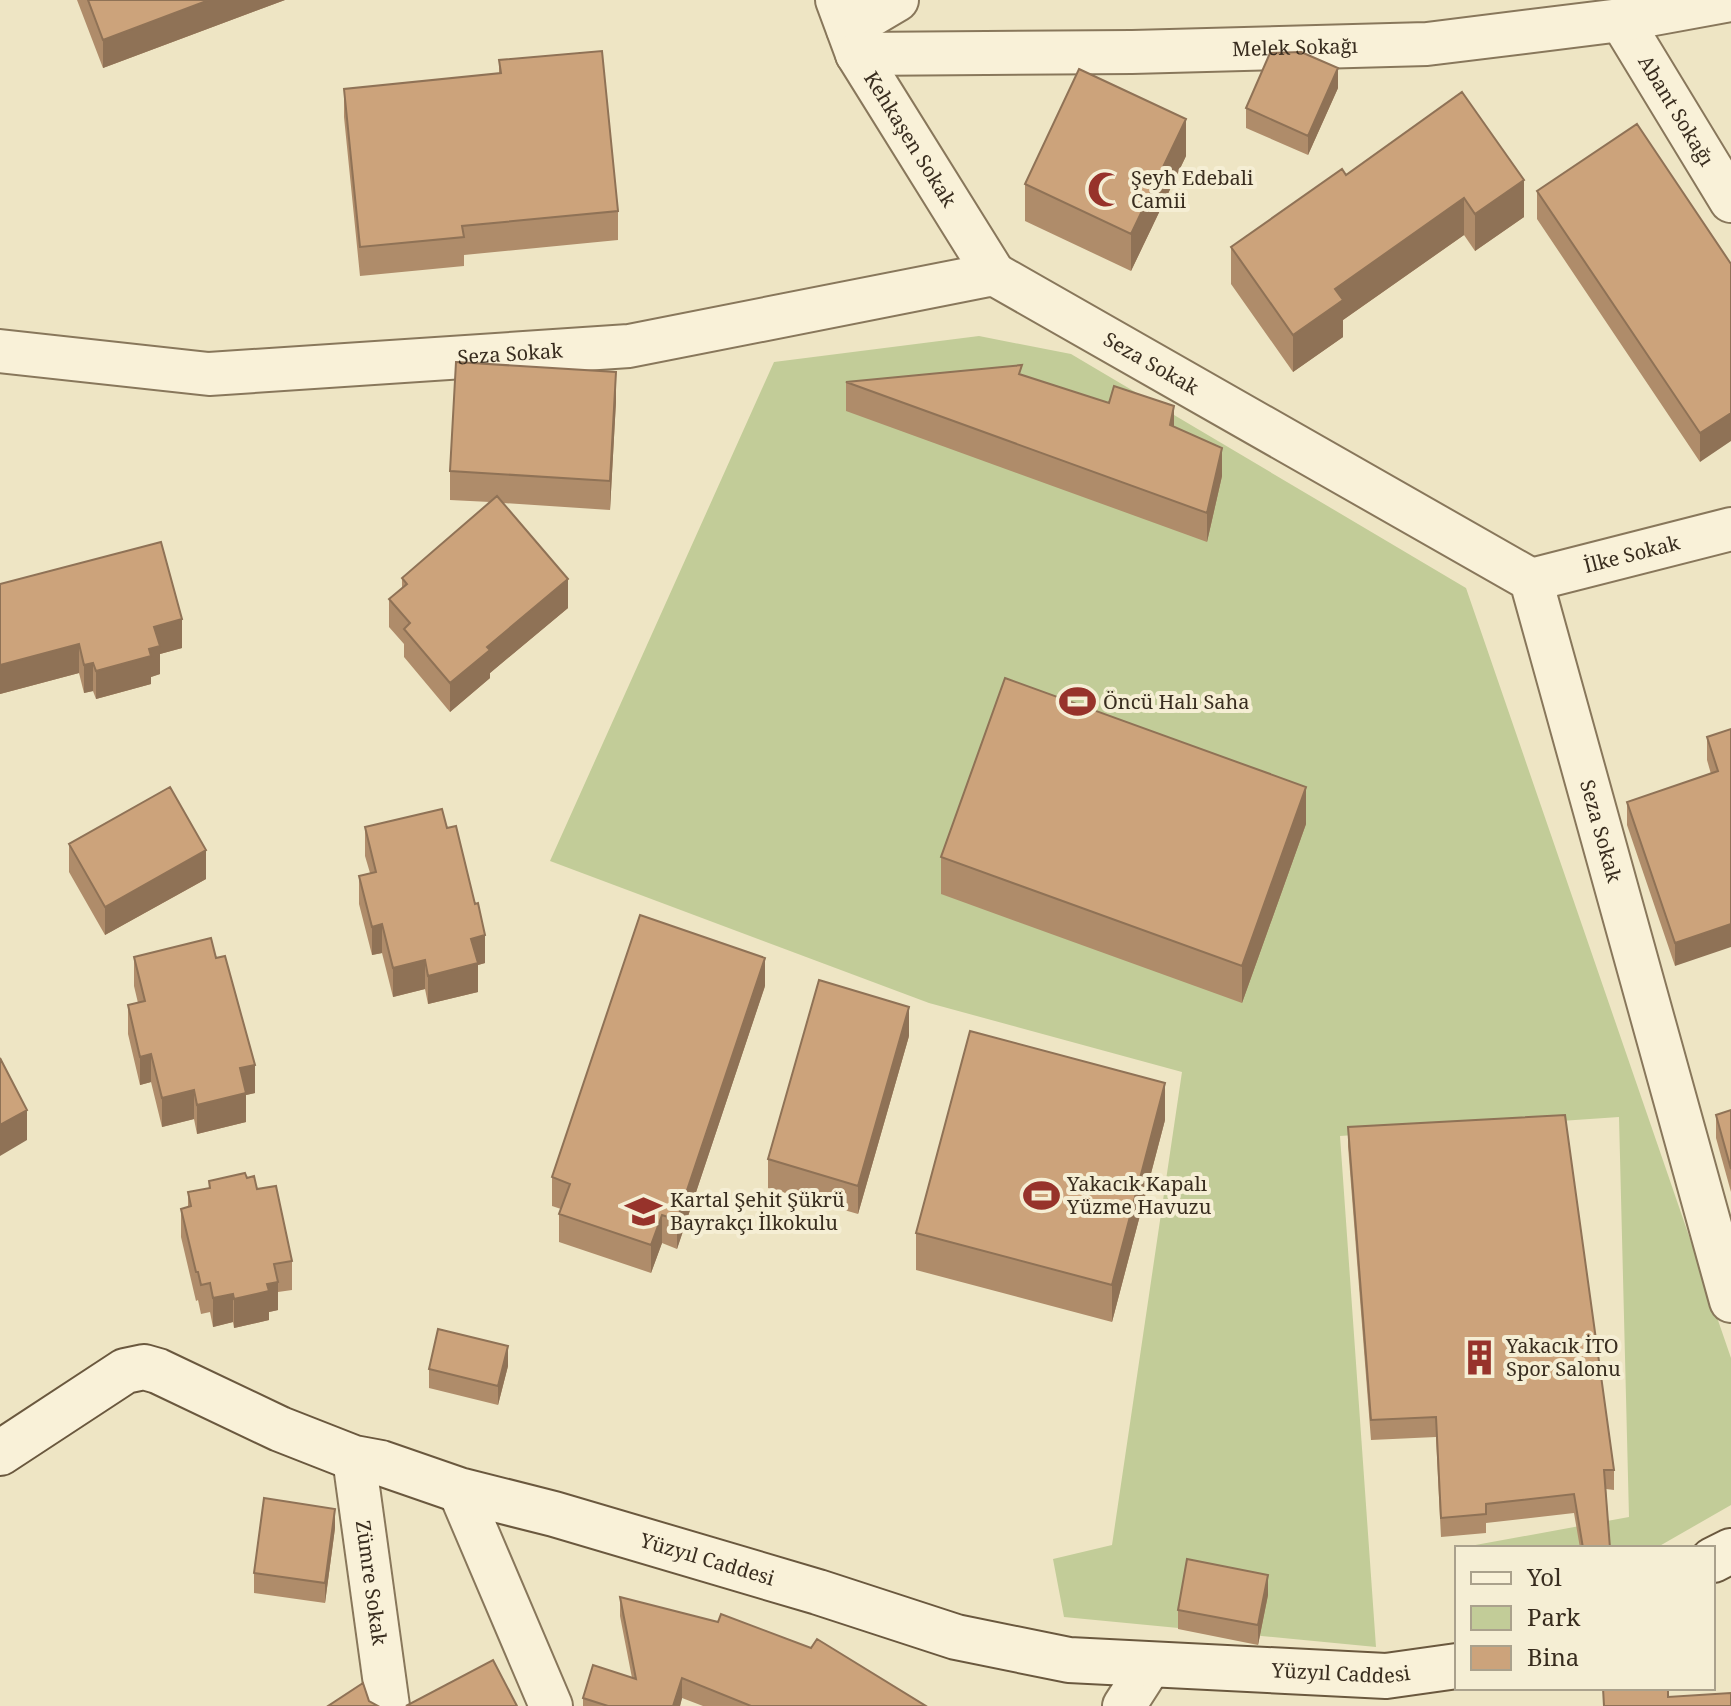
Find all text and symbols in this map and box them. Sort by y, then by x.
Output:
street label: Melek Sokağı [1232,32,1359,62]
street label: Abant Sokağı [1632,50,1721,171]
street label: Kehkaşen Sokak [858,66,963,212]
place label: Şeyh Edebali Camii [1131,164,1254,214]
mosque icon: Şeyh Edebali Camii [1086,170,1124,208]
street label: Seza Sokak [1099,325,1204,401]
street label: Seza Sokak [457,336,564,370]
street label: İlke Sokak [1581,529,1683,579]
sports icon: Öncü Halı Saha [1058,683,1096,721]
place label: Öncü Halı Saha [1103,688,1250,715]
street label: Seza Sokak [1574,777,1628,886]
place label: Yakacık Kapalı Yüzme Havuzu [1066,1170,1212,1220]
sports icon: Yakacık Kapalı Yüzme Havuzu [1022,1176,1060,1214]
place label: Kartal Şehit Şükrü Bayrakçı İlkokulu [670,1186,845,1236]
school or university icon: Kartal Şehit Şükrü Bayrakçı İlkokulu [625,1192,663,1230]
place label: Yakacık İTO Spor Salonu [1505,1332,1621,1382]
building icon: Yakacık İTO Spor Salonu [1461,1338,1499,1376]
street label: Zümre Sokak [350,1519,394,1647]
street label: Yüzyıl Caddesi [636,1526,779,1592]
legend [1455,1546,1715,1690]
text: Yol [1526,1560,1562,1593]
text: Park [1527,1600,1581,1633]
text: Bina [1527,1640,1579,1673]
street label: Yüzyıl Caddesi [1270,1656,1412,1689]

